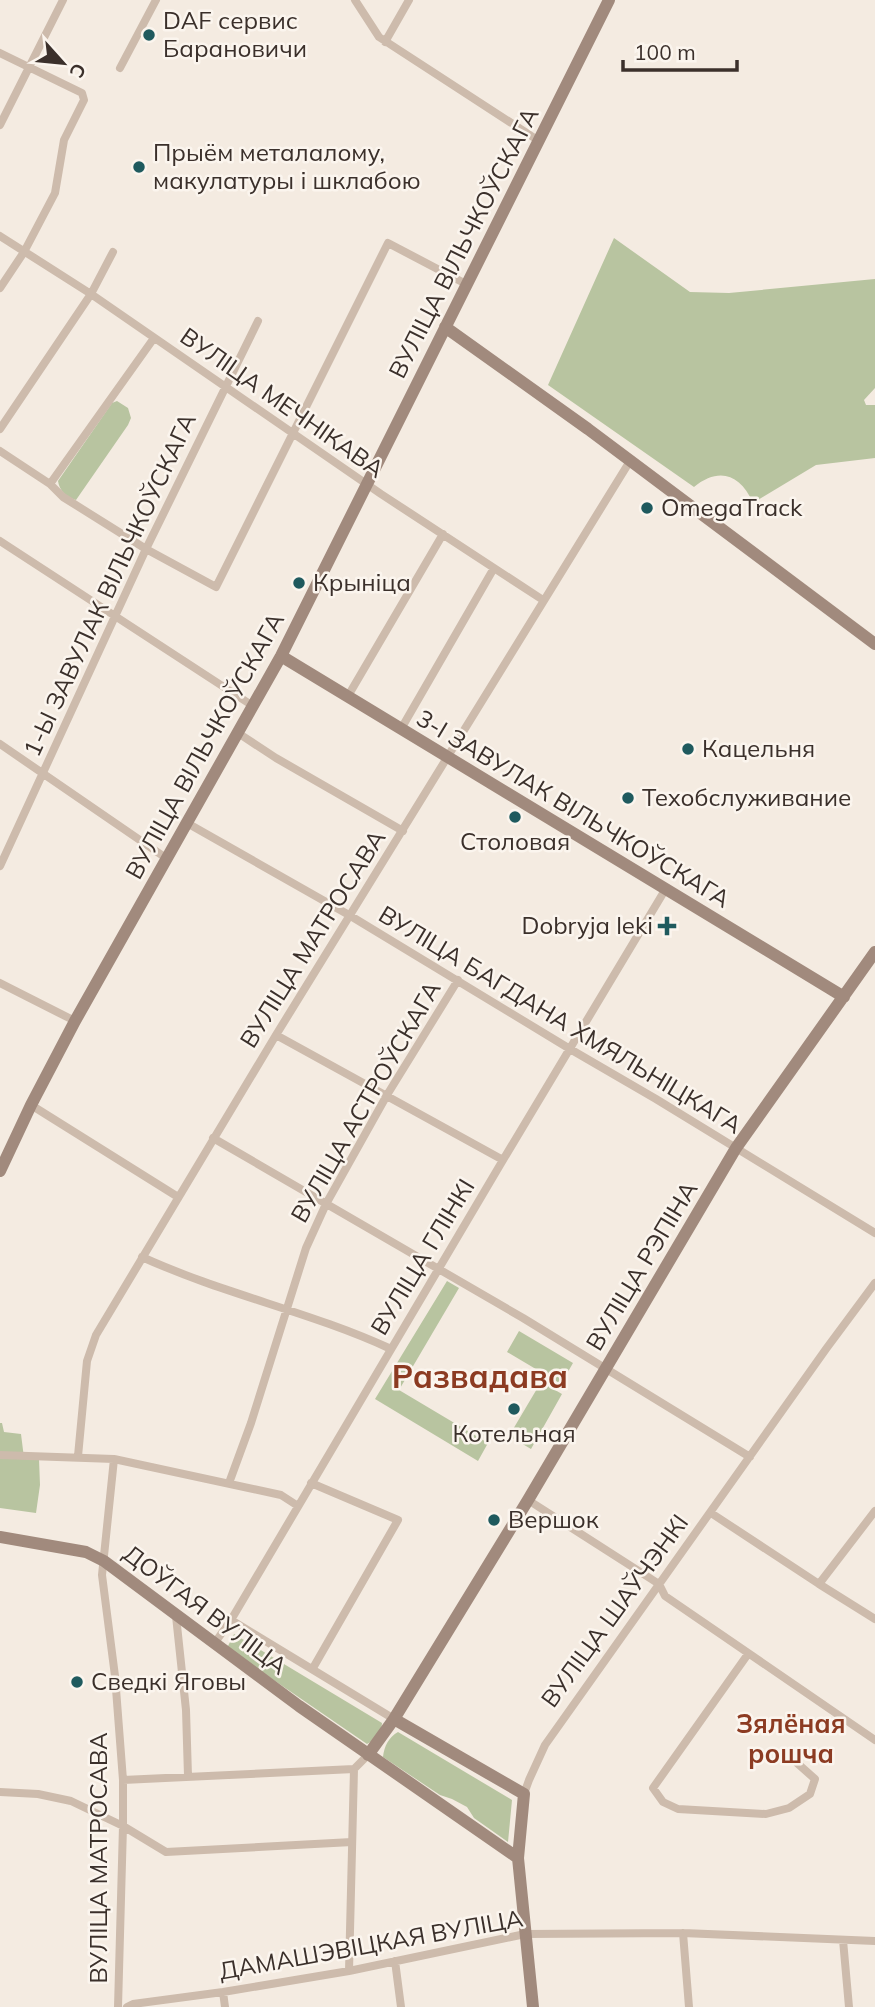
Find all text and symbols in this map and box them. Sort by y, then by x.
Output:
place label: DAF сервис Барановичи [163,5,307,63]
marker: DAF сервис Барановичи [141,27,157,43]
north arrow [28,28,98,98]
scale bar [623,28,737,72]
text: 100 m [634,39,696,65]
text: С [65,59,92,82]
street label: ВУЛІЦА ВІЛЬЧКОЎСКАГА [382,102,545,383]
place label: Прыём металалому, макулатуры і шклабою [153,137,421,195]
marker: Прыём металалому, макулатуры і шклабою [131,159,147,175]
street label: ВУЛІЦА МЕЧНІКАВА [175,321,391,484]
street label: 1-Ы ЗАВУЛАК ВІЛЬЧКОЎСКАГА [16,408,202,761]
place label: OmegaTrack [661,492,803,522]
marker: OmegaTrack [639,500,655,516]
place label: Крыніца [313,567,411,597]
marker: Крыніца [291,575,307,591]
street label: ВУЛІЦА ВІЛЬЧКОЎСКАГА [118,607,290,884]
street label: 3-І ЗАВУЛАК ВІЛЬЧКОЎСКАГА [411,702,736,914]
place label: Кацельня [702,733,815,763]
marker: Кацельня [680,741,696,757]
place label: Техобслуживание [642,782,851,812]
marker: Техобслуживание [620,790,636,806]
marker: Столовая [507,809,523,825]
street label: ВУЛІЦА МАТРОСАВА [233,824,392,1053]
place label: Столовая [460,826,570,856]
street label: ВУЛІЦА БАГДАНА ХМЯЛЬНІЦКАГА [374,899,748,1140]
place label: Dobryja leki [522,910,653,940]
marker: Dobryja leki [659,918,675,934]
street label: ВУЛІЦА АСТРОЎСКАГА [284,975,447,1228]
street label: ВУЛІЦА ГЛІНКІ [364,1173,481,1340]
street label: ВУЛІЦА РЭПІНА [579,1175,704,1355]
district label: Развадава [392,1356,568,1396]
marker: Котельная [506,1401,522,1417]
place label: Котельная [452,1418,576,1448]
place label: Вершок [508,1504,599,1534]
street label: ВУЛІЦА ШАЎЧЭНКІ [534,1508,694,1713]
marker: Вершок [486,1512,502,1528]
street label: ДОЎГАЯ ВУЛІЦА [118,1538,294,1681]
place label: Сведкі Яговы [91,1666,246,1696]
marker: Сведкі Яговы [69,1674,85,1690]
district label: Зялёная рошча [736,1707,846,1770]
street label: ВУЛІЦА МАТРОСАВА [83,1732,113,1984]
street label: ДАМАШЭВІЦКАЯ ВУЛІЦА [216,1902,526,1986]

